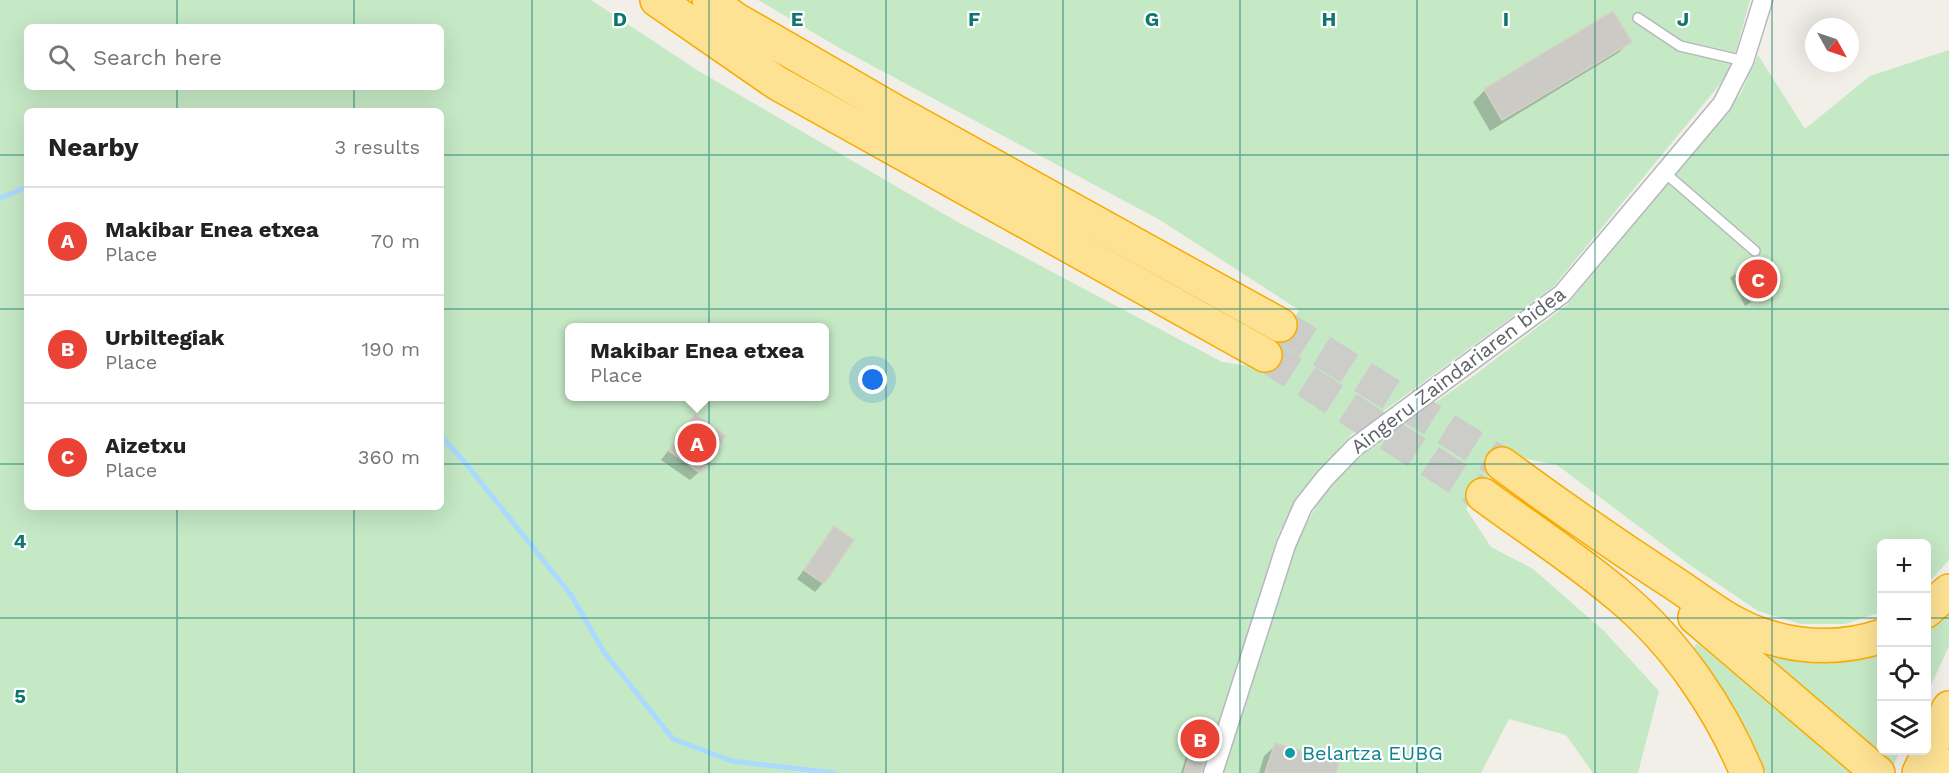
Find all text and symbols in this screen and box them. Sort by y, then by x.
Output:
text: D [613,7,627,31]
text: E [791,7,803,31]
text: F [968,7,980,31]
text: G [1145,7,1159,31]
text: H [1322,7,1336,31]
text: I [1503,7,1509,31]
text: J [1677,7,1689,31]
north arrow [1805,18,1859,72]
search box [24,24,444,90]
icon: search [45,41,78,74]
text: Search here [93,45,222,70]
text: Nearby [48,132,139,162]
text: 3 results [335,135,420,159]
text: Makibar Enea etxea [105,217,319,242]
text: A [61,229,74,253]
text: 70 m [371,229,420,253]
text: Place [105,242,157,266]
pin: C [1738,256,1778,302]
street label: Aingeru Zaindariaren bidea [1346,281,1570,459]
popup [565,323,829,401]
text: Urbiltegiak [105,325,225,350]
text: B [61,337,74,361]
text: 190 m [362,337,420,361]
text: Makibar Enea etxea [590,338,804,363]
text: Place [105,350,157,374]
text: Place [590,363,642,387]
your location [858,365,887,394]
pin: A [678,420,716,466]
text: Aizetxu [105,433,186,458]
text: C [61,445,74,469]
text: 360 m [358,445,420,469]
text: Place [105,458,157,482]
text: 4 [14,529,27,553]
map controls [1877,539,1931,755]
button: + [1877,539,1931,593]
button: − [1877,593,1931,647]
button: locate [1877,647,1931,701]
text: 5 [14,684,26,708]
button: layers [1877,701,1931,755]
pin: B [1180,716,1220,762]
place label: Belartza EUBG [1302,741,1443,765]
marker: Belartza EUBG [1283,746,1297,760]

